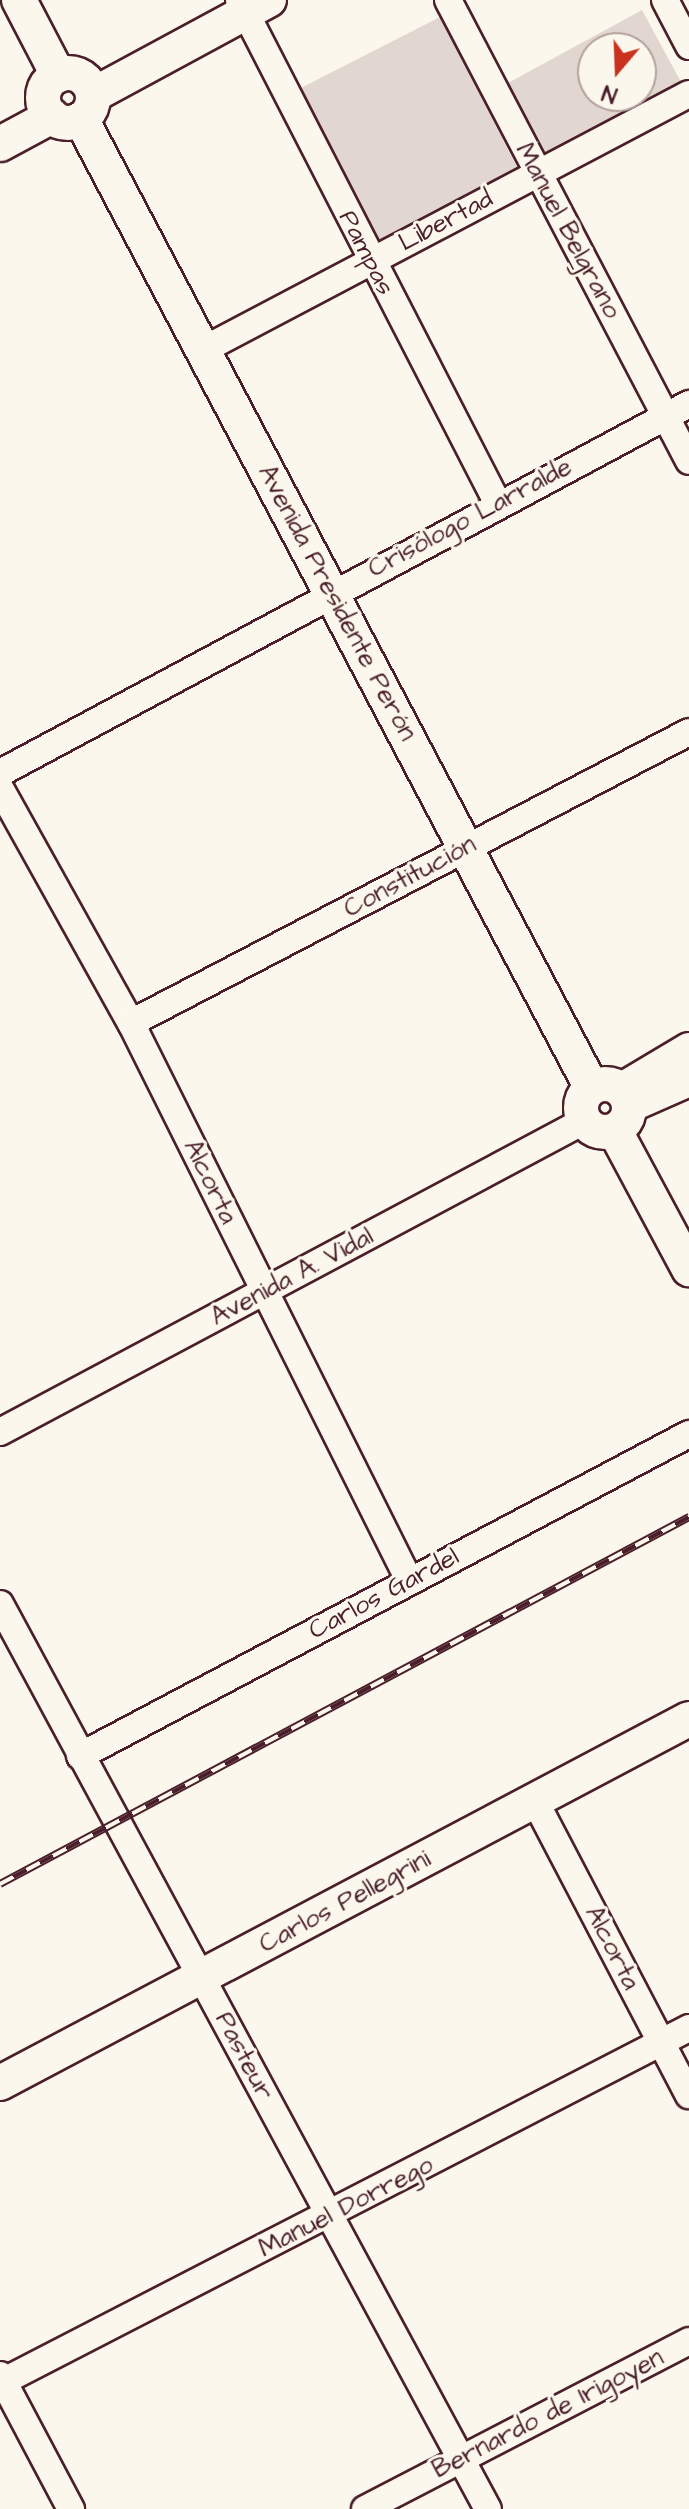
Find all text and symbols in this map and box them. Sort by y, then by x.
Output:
north arrow [577,32,657,112]
text: N [598,76,621,110]
street label: Manuel Belgrano [509,138,627,324]
street label: Libertad [394,183,498,259]
street label: Pampas [331,205,401,301]
street label: Crisólogo Larralde [363,451,577,585]
street label: Avenida Presidente Perón [251,460,423,746]
street label: Constitución [339,829,481,925]
street label: Alcorta [176,1135,244,1229]
street label: Avenida A. Vidal [205,1221,379,1333]
street label: Carlos Gardel [304,1541,464,1647]
street label: Carlos Pellegrini [254,1844,436,1960]
street label: Alcorta [578,1901,646,1995]
street label: Pasteur [208,2007,280,2105]
street label: Manuel Dorrego [253,2150,439,2264]
street label: Bernardo de Irigoyen [427,2342,669,2486]

